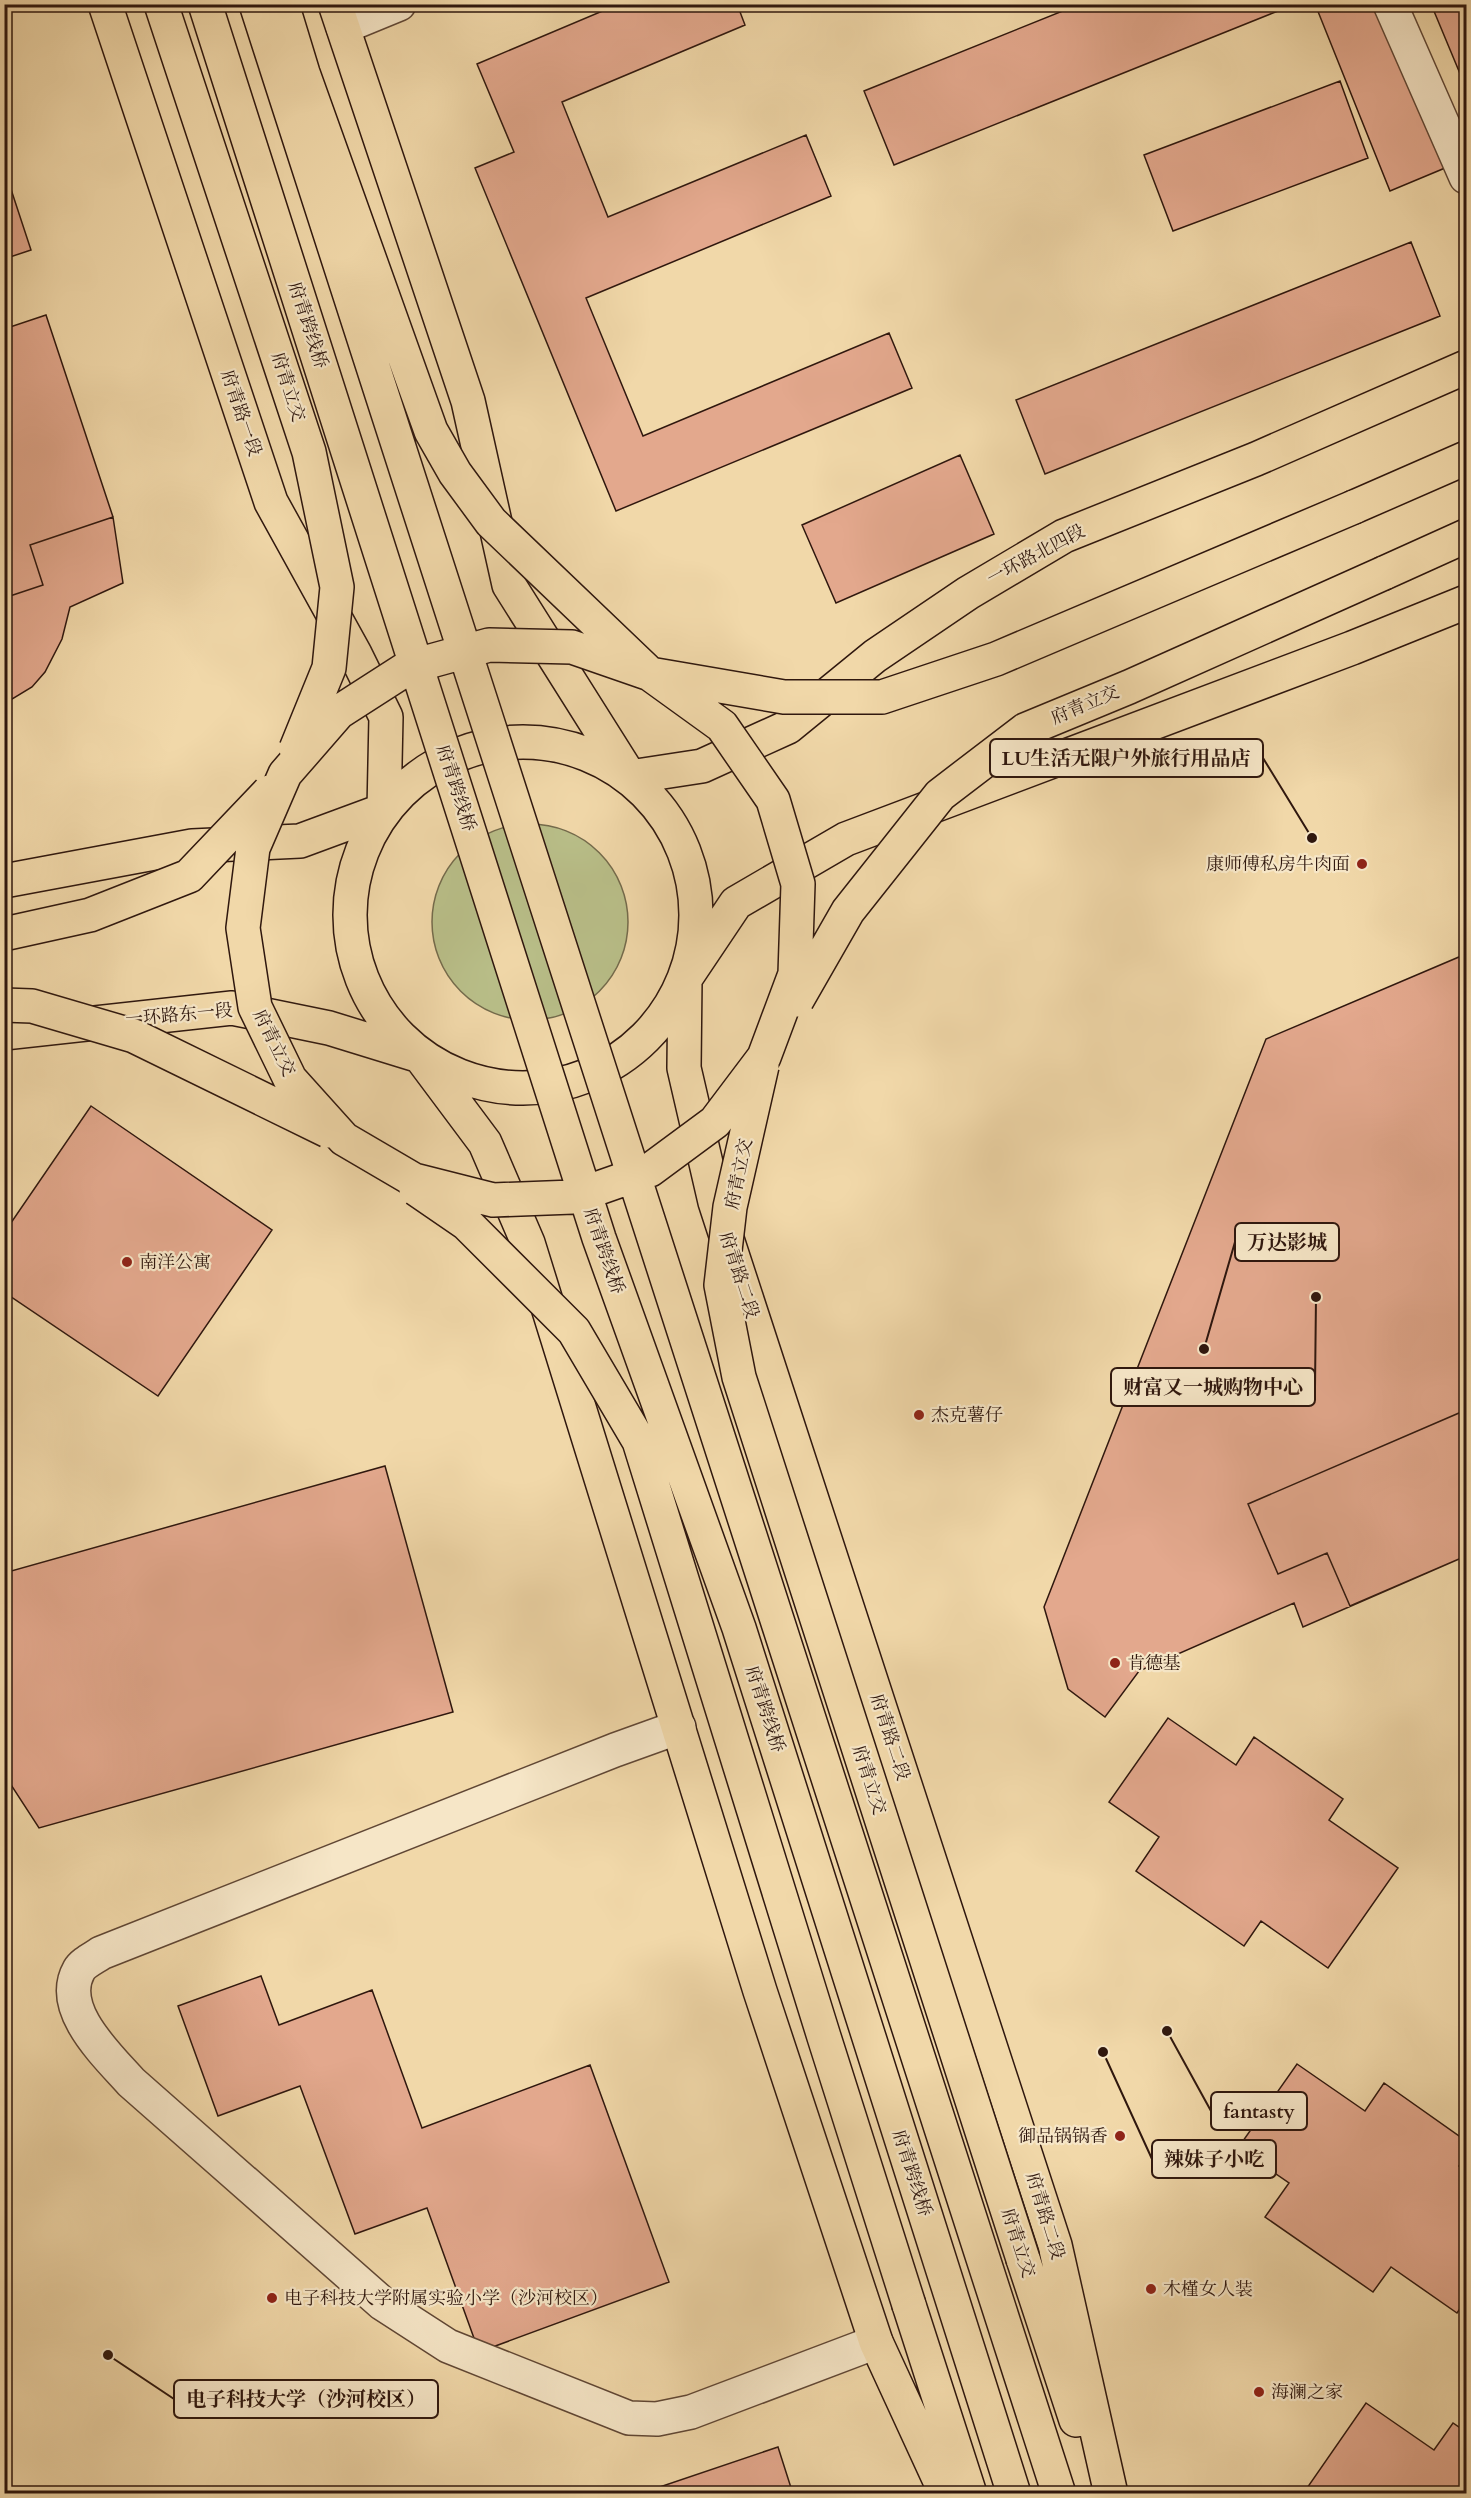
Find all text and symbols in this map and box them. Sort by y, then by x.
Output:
street label: 府青跨线桥 [282,278,334,372]
street label: 府青立交 [265,349,311,425]
street label: 府青路一段 [215,366,267,460]
street label: 一环路北四段 [982,519,1090,591]
street label: 府青立交 [1047,679,1123,731]
callout: LU生活无限户外旅行用品店 [990,739,1263,777]
street label: 府青跨线桥 [430,741,482,835]
text: LU生活无限户外旅行用品店 [1001,745,1251,772]
place label: 康师傅私房牛肉面 [1206,852,1350,877]
marker: 康师傅私房牛肉面 [1355,857,1369,871]
street label: 一环路东一段 [124,998,234,1032]
street label: 府青立交 [247,1005,301,1081]
street label: 府青立交 [719,1136,759,1212]
street label: 府青跨线桥 [578,1204,630,1298]
callout: 万达影城 [1235,1223,1339,1261]
street label: 府青路二段 [713,1228,765,1322]
text: 万达影城 [1247,1229,1327,1256]
place label: 南洋公寓 [139,1250,211,1275]
marker: 南洋公寓 [120,1255,134,1269]
callout: 财富又一城购物中心 [1111,1368,1315,1406]
text: 财富又一城购物中心 [1123,1374,1303,1401]
place label: 杰克薯仔 [931,1403,1003,1428]
marker: 杰克薯仔 [912,1408,926,1422]
place label: 肯德基 [1127,1651,1181,1676]
marker: 肯德基 [1108,1656,1122,1670]
street label: 府青跨线桥 [739,1662,791,1756]
street label: 府青路二段 [864,1690,916,1784]
street label: 府青立交 [846,1742,892,1818]
callout: fantasty [1211,2092,1307,2130]
text: fantasty [1223,2098,1295,2125]
place label: 御品锅锅香 [1018,2124,1108,2149]
street label: 府青跨线桥 [886,2126,938,2220]
marker: 御品锅锅香 [1113,2129,1127,2143]
callout: 辣妹子小吃 [1152,2140,1276,2178]
text: 辣妹子小吃 [1164,2146,1265,2173]
street label: 府青路二段 [1020,2169,1070,2263]
street label: 府青立交 [995,2205,1041,2281]
place label: 木槿女人装 [1163,2277,1253,2302]
marker: 木槿女人装 [1144,2282,1158,2296]
place label: 电子科技大学附属实验小学（沙河校区） [284,2286,608,2311]
marker: 电子科技大学附属实验小学（沙河校区） [265,2291,279,2305]
callout: 电子科技大学（沙河校区） [174,2380,438,2418]
place label: 海澜之家 [1271,2380,1343,2405]
marker: 海澜之家 [1252,2385,1266,2399]
text: 电子科技大学（沙河校区） [186,2386,426,2413]

